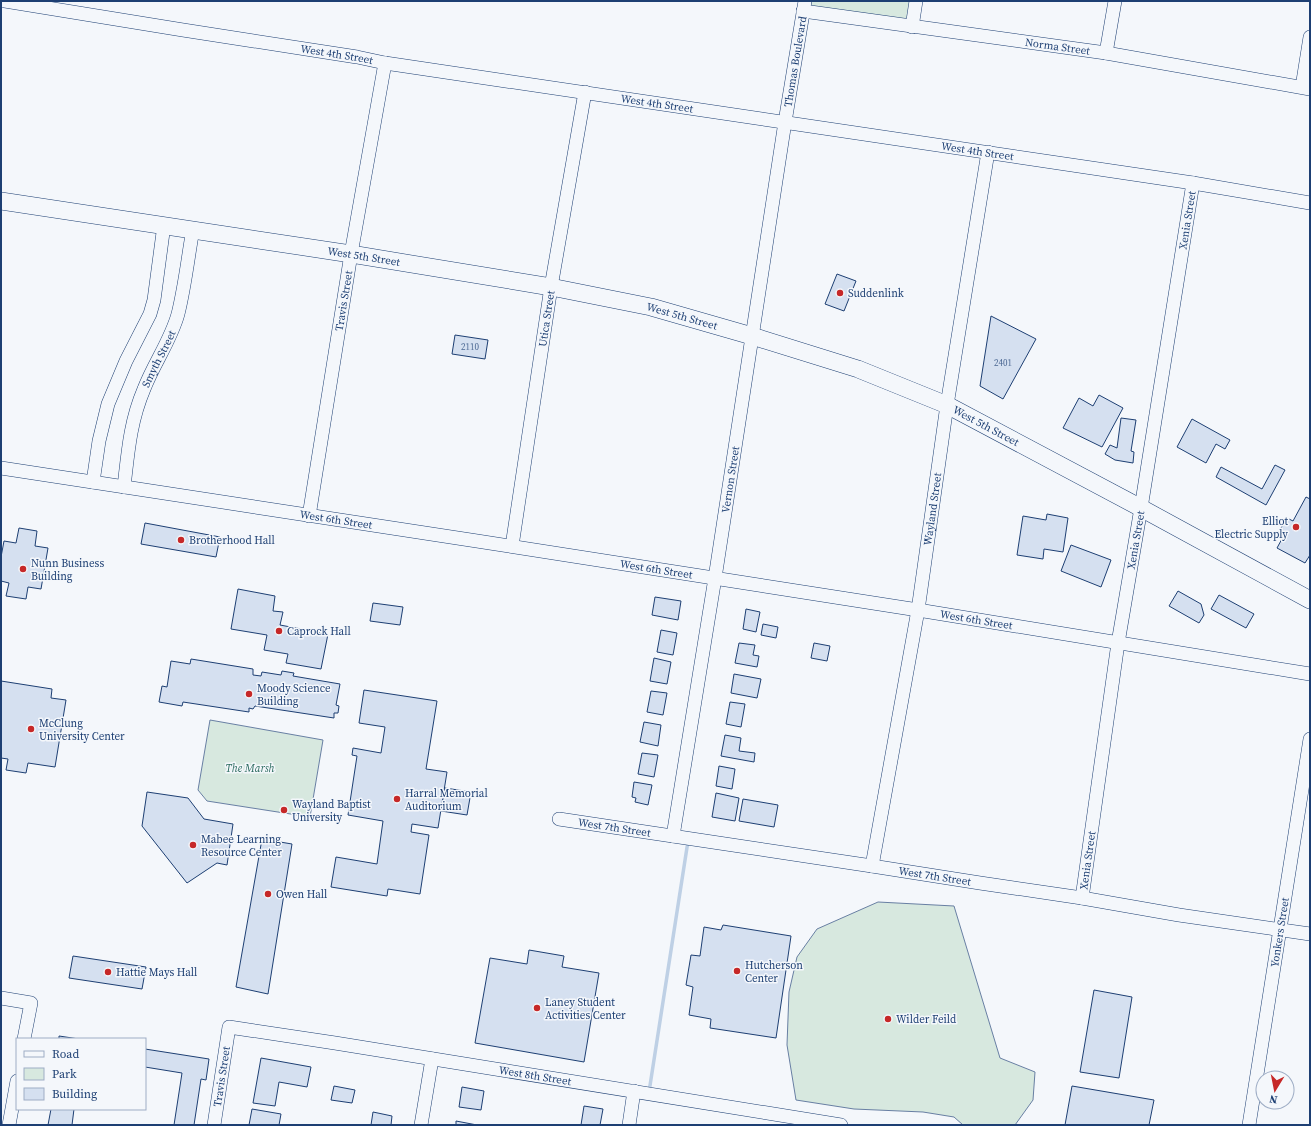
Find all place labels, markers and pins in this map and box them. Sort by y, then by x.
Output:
place label: Suddenlink [848,286,905,301]
marker: Suddenlink [835,288,845,298]
place label: Elliot Electric Supply [1214,514,1288,542]
marker: Elliot Electric Supply [1291,522,1301,532]
place label: Brotherhood Hall [189,533,275,548]
marker: Brotherhood Hall [176,535,186,545]
place label: Nunn Business Building [31,556,104,584]
marker: Nunn Business Building [18,564,28,574]
place label: Caprock Hall [287,624,351,639]
marker: Caprock Hall [274,626,284,636]
place label: Moody Science Building [257,681,331,709]
marker: Moody Science Building [244,689,254,699]
place label: McClung University Center [39,716,125,744]
marker: McClung University Center [26,724,36,734]
place label: Harral Memorial Auditorium [405,786,488,814]
marker: Harral Memorial Auditorium [392,794,402,804]
place label: Wayland Baptist University [292,797,371,825]
marker: Wayland Baptist University [279,805,289,815]
place label: Mabee Learning Resource Center [201,832,282,860]
marker: Mabee Learning Resource Center [188,840,198,850]
place label: Owen Hall [276,887,327,902]
marker: Owen Hall [263,889,273,899]
place label: Hutcherson Center [745,958,803,986]
place label: Hattie Mays Hall [116,965,197,980]
marker: Hutcherson Center [732,966,742,976]
marker: Hattie Mays Hall [103,967,113,977]
place label: Laney Student Activities Center [545,995,626,1023]
marker: Laney Student Activities Center [532,1003,542,1013]
place label: Wilder Feild [896,1012,957,1027]
marker: Wilder Feild [883,1014,893,1024]

